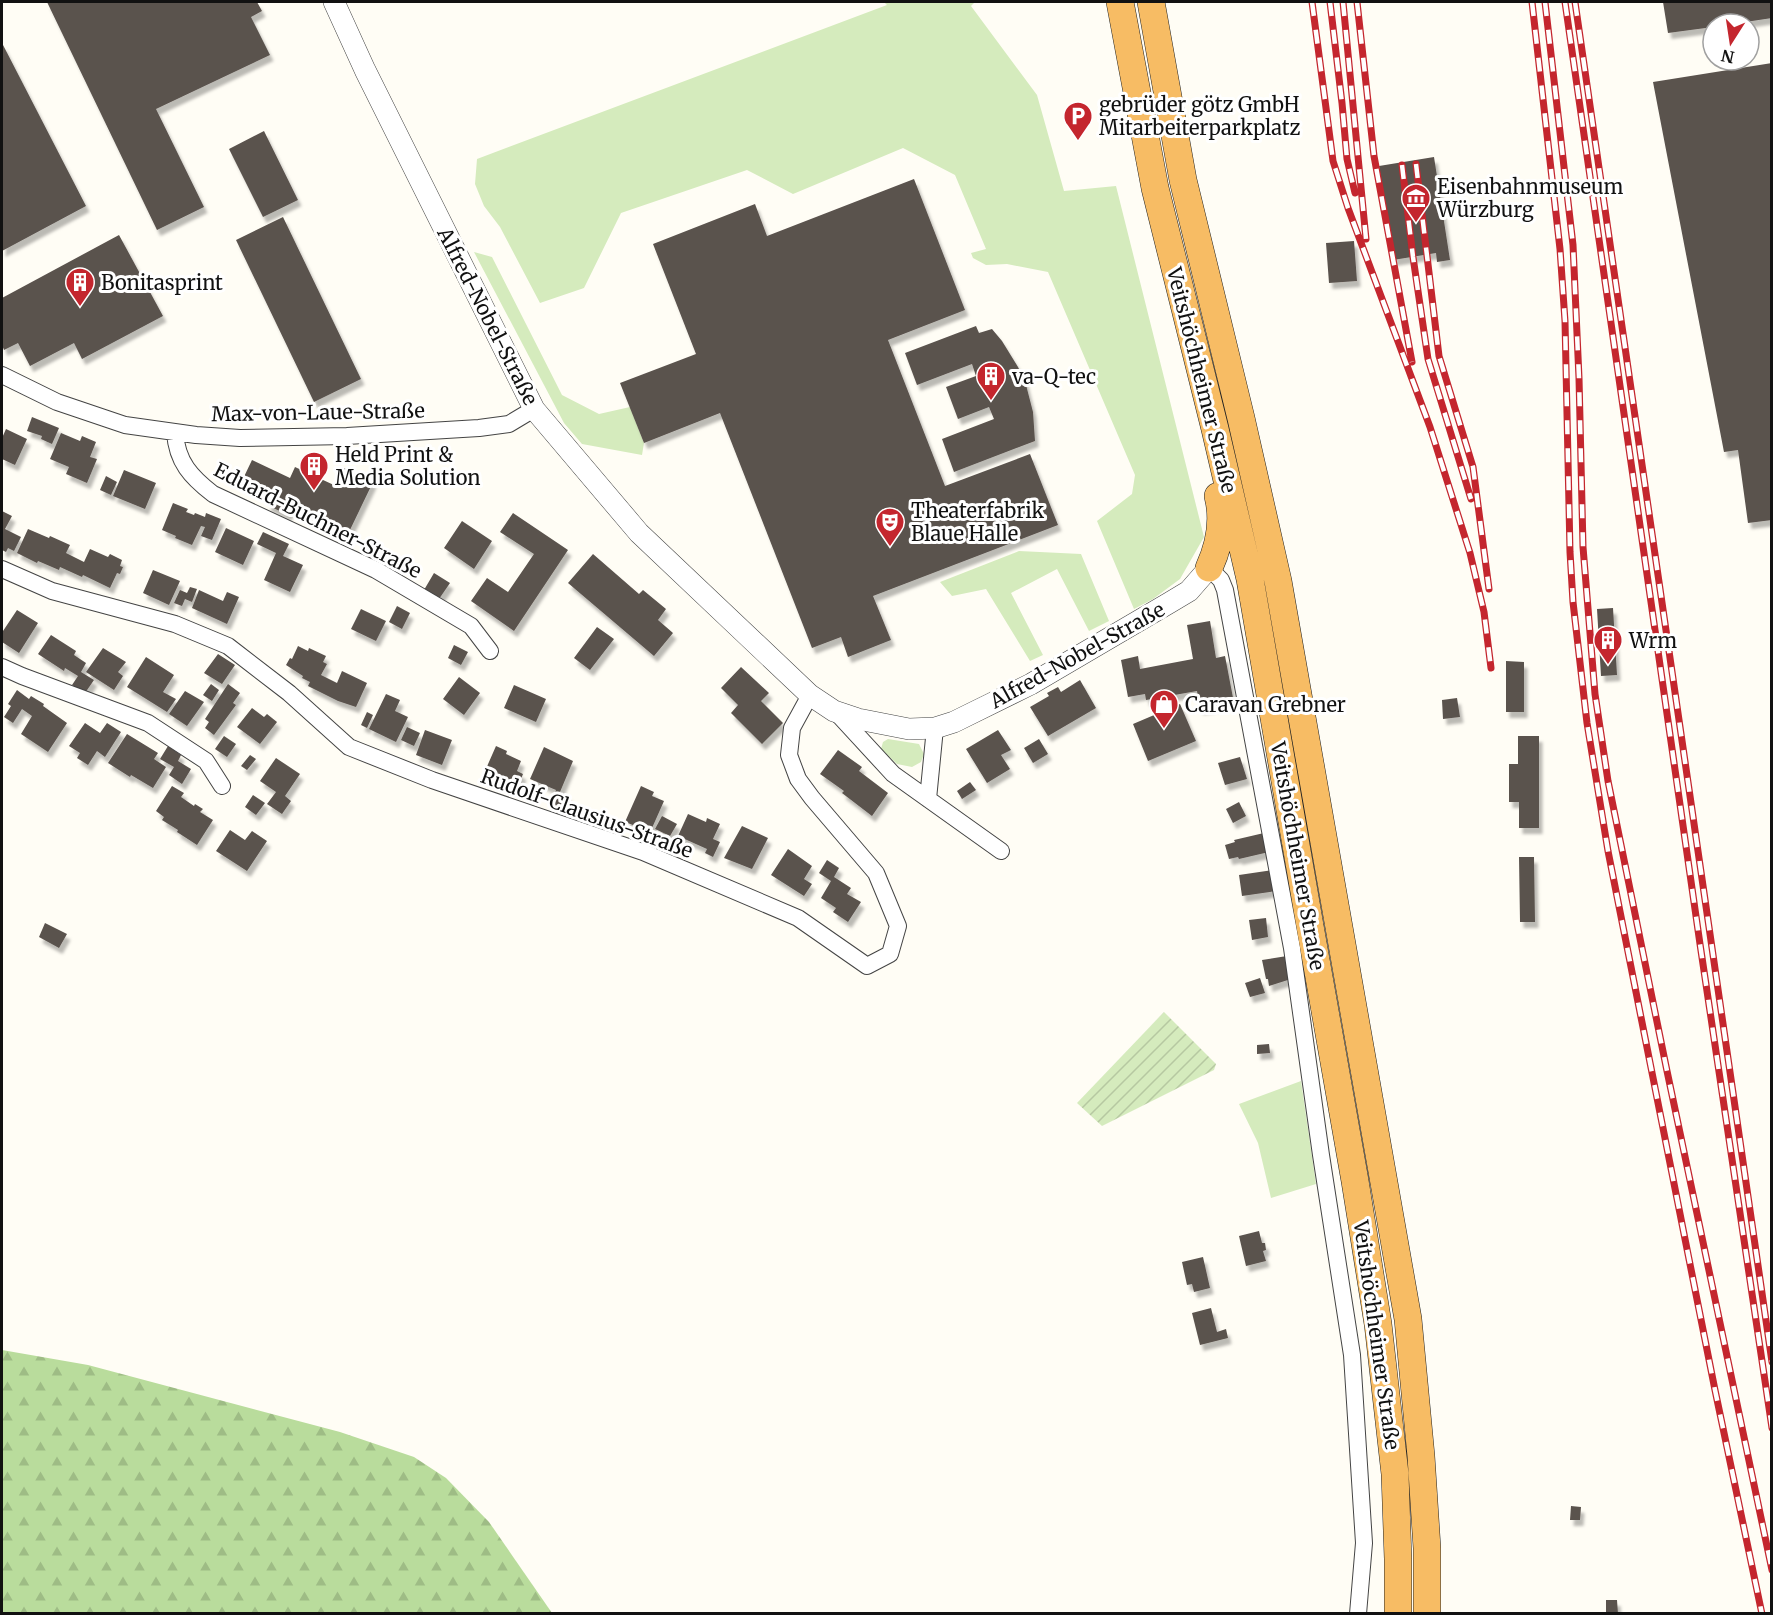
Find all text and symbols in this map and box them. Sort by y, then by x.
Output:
north arrow [1701,12,1761,72]
text: N [1719,46,1736,68]
place label: gebrüder götz GmbH Mitarbeiterparkplatz [1099,92,1301,140]
parking icon: gebrüder götz GmbH Mitarbeiterparkplatz [1062,100,1094,142]
place label: Eisenbahnmuseum Würzburg [1436,174,1623,222]
museum icon: Eisenbahnmuseum Würzburg [1400,182,1432,224]
street label: Alfred-Nobel-Straße [432,222,544,409]
street label: Veitshöchheimer Straße [1162,264,1242,495]
building icon: Bonitasprint [64,266,96,308]
place label: Bonitasprint [101,270,223,295]
building icon: va-Q-tec [975,360,1007,402]
place label: va-Q-tec [1011,364,1096,389]
street label: Max-von-Laue-Straße [211,398,425,426]
place label: Held Print & Media Solution [335,442,481,490]
building icon: Held Print & Media Solution [298,450,330,492]
street label: Eduard-Buchner-Straße [210,457,426,583]
place label: Theaterfabrik Blaue Halle [911,498,1045,546]
theatre icon: Theaterfabrik Blaue Halle [874,506,906,548]
street label: Alfred-Nobel-Straße [984,597,1169,714]
building icon: Wrm [1592,624,1624,666]
place label: Wrm [1628,628,1677,653]
shop icon: Caravan Grebner [1148,688,1180,730]
place label: Caravan Grebner [1185,692,1346,717]
street label: Veitshöchheimer Straße [1265,739,1330,972]
street label: Rudolf-Clausius-Straße [478,763,696,863]
street label: Veitshöchheimer Straße [1348,1218,1405,1451]

